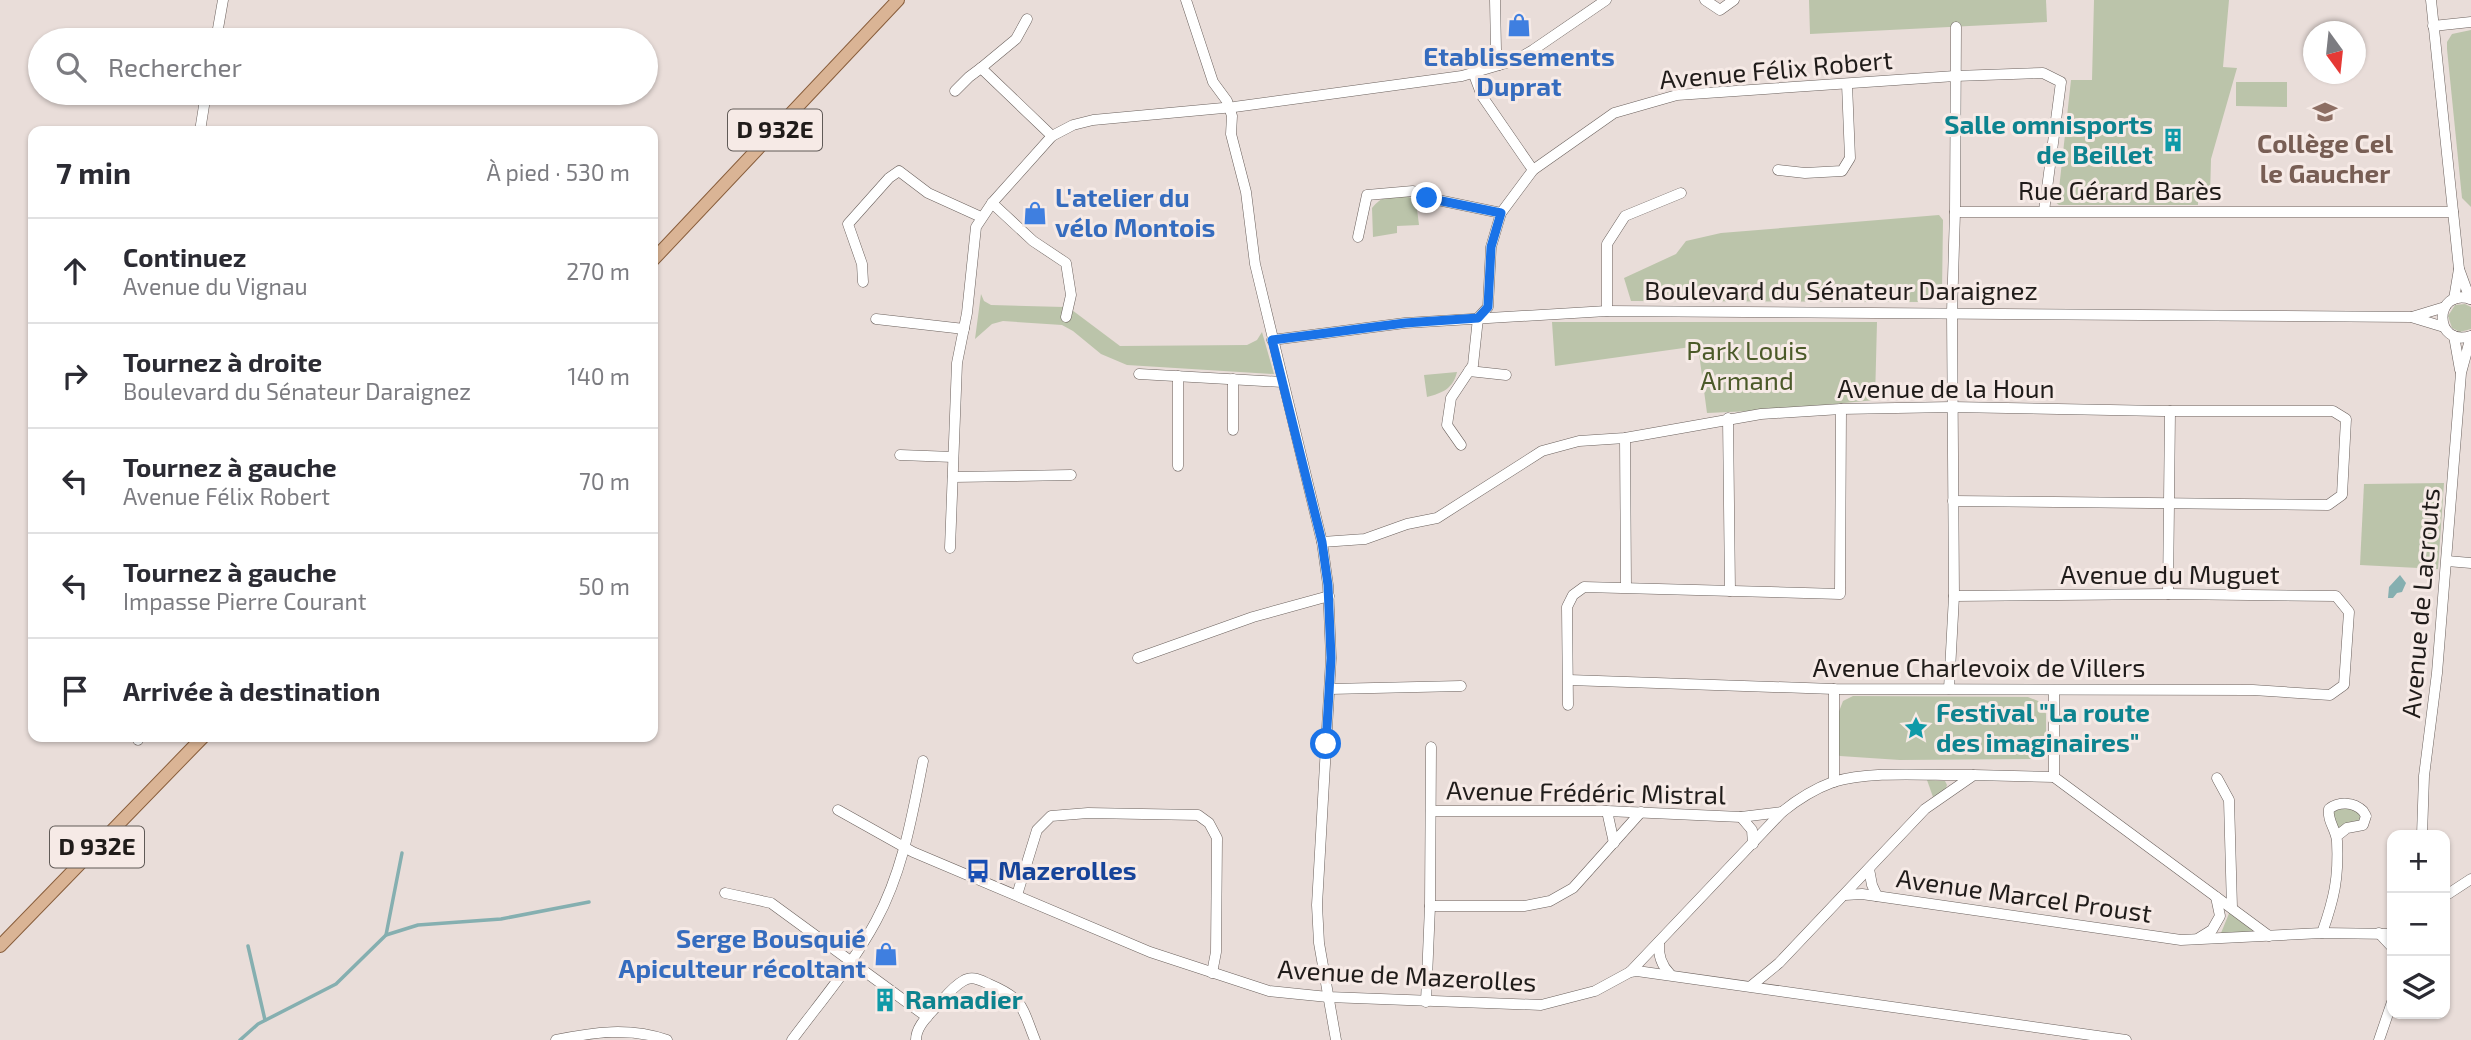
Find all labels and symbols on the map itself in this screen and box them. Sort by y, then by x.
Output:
shop icon: Etablissements Duprat [1505,11,1533,39]
north arrow [2303,21,2366,84]
place label: Etablissements Duprat [1423,40,1615,101]
street label: Avenue Félix Robert [1658,43,1894,94]
school or university icon: Collège Cel le Gaucher [2311,98,2339,126]
place label: Salle omnisports de Beillet [1944,108,2153,169]
road number: D 932E [728,110,822,150]
building icon: Salle omnisports de Beillet [2159,126,2187,154]
place label: Collège Cel le Gaucher [2257,127,2394,188]
street label: Rue Gérard Barès [2018,174,2222,205]
place label: L'atelier du vélo Montois [1055,181,1215,242]
route end [1411,182,1442,213]
shop icon: L'atelier du vélo Montois [1021,199,1049,227]
street label: Boulevard du Sénateur Daraignez [1644,274,2038,305]
park label: Park Louis Armand [1686,334,1808,395]
street label: Avenue de la Houn [1837,372,2055,403]
street label: Avenue de Lacrouts [2394,487,2445,719]
street label: Avenue du Muguet [2060,558,2280,589]
street label: Avenue Charlevoix de Villers [1813,651,2145,682]
place label: Festival "La route des imaginaires" [1936,696,2150,757]
place icon: Festival "La route des imaginaires" [1902,714,1930,742]
route start [1310,728,1341,759]
street label: Avenue Frédéric Mistral [1446,774,1726,809]
road number: D 932E [50,826,144,868]
place label: Mazerolles [998,854,1137,885]
bus stop icon: Mazerolles [964,857,992,885]
street label: Avenue Marcel Proust [1895,861,2154,928]
place label: Serge Bousquié Apiculteur récoltant [619,922,866,983]
shop icon: Serge Bousquié Apiculteur récoltant [872,940,900,968]
street label: Avenue de Mazerolles [1277,952,1537,997]
place label: Ramadier [905,983,1023,1014]
building icon: Ramadier [871,986,899,1014]

